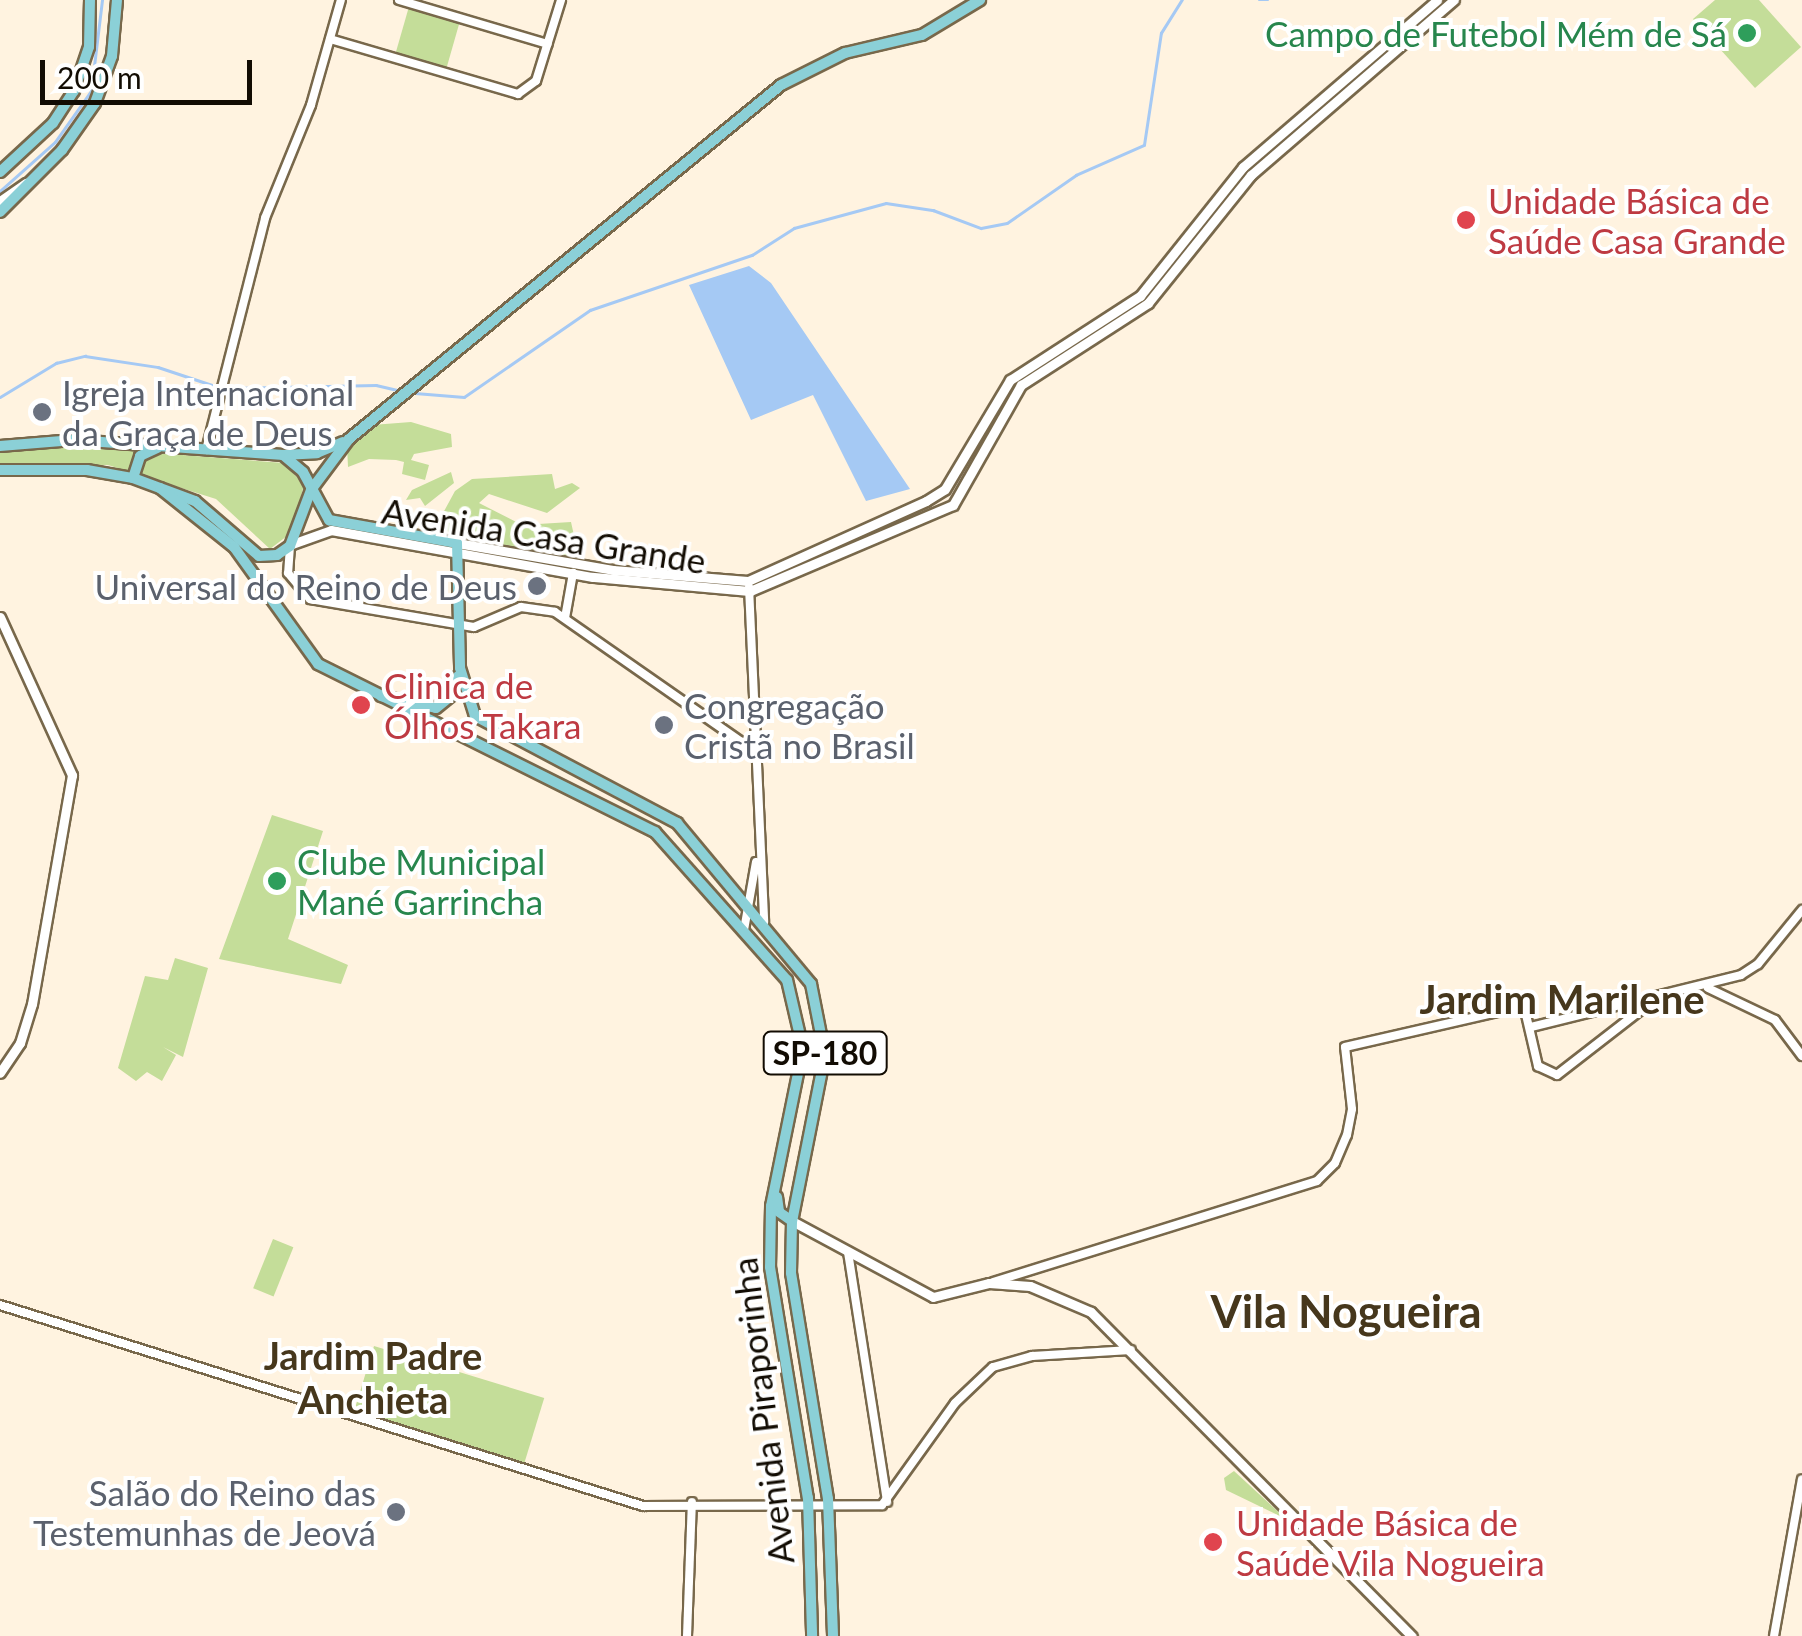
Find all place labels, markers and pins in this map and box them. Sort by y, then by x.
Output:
place label: Campo de Futebol Mém de Sá [1265,12,1727,54]
marker: Campo de Futebol Mém de Sá [1736,22,1758,44]
place label: Unidade Básica de Saúde Casa Grande [1488,179,1786,261]
marker: Unidade Básica de Saúde Casa Grande [1453,207,1479,233]
place label: Igreja Internacional da Graça de Deus [62,371,354,453]
marker: Igreja Internacional da Graça de Deus [31,401,53,423]
place label: Universal do Reino de Deus [94,565,517,607]
marker: Universal do Reino de Deus [526,575,548,597]
place label: Clinica de Ólhos Takara [384,664,583,746]
place label: Congregação Cristã no Brasil [684,684,915,766]
marker: Clinica de Ólhos Takara [348,692,374,718]
marker: Congregação Cristã no Brasil [653,714,675,736]
place label: Clube Municipal Mané Garrincha [297,840,545,922]
marker: Clube Municipal Mané Garrincha [266,870,288,892]
place label: Salão do Reino das Testemunhas de Jeová [32,1471,376,1553]
marker: Salão do Reino das Testemunhas de Jeová [385,1501,407,1523]
place label: Unidade Básica de Saúde Vila Nogueira [1236,1501,1546,1583]
marker: Unidade Básica de Saúde Vila Nogueira [1200,1529,1226,1555]

